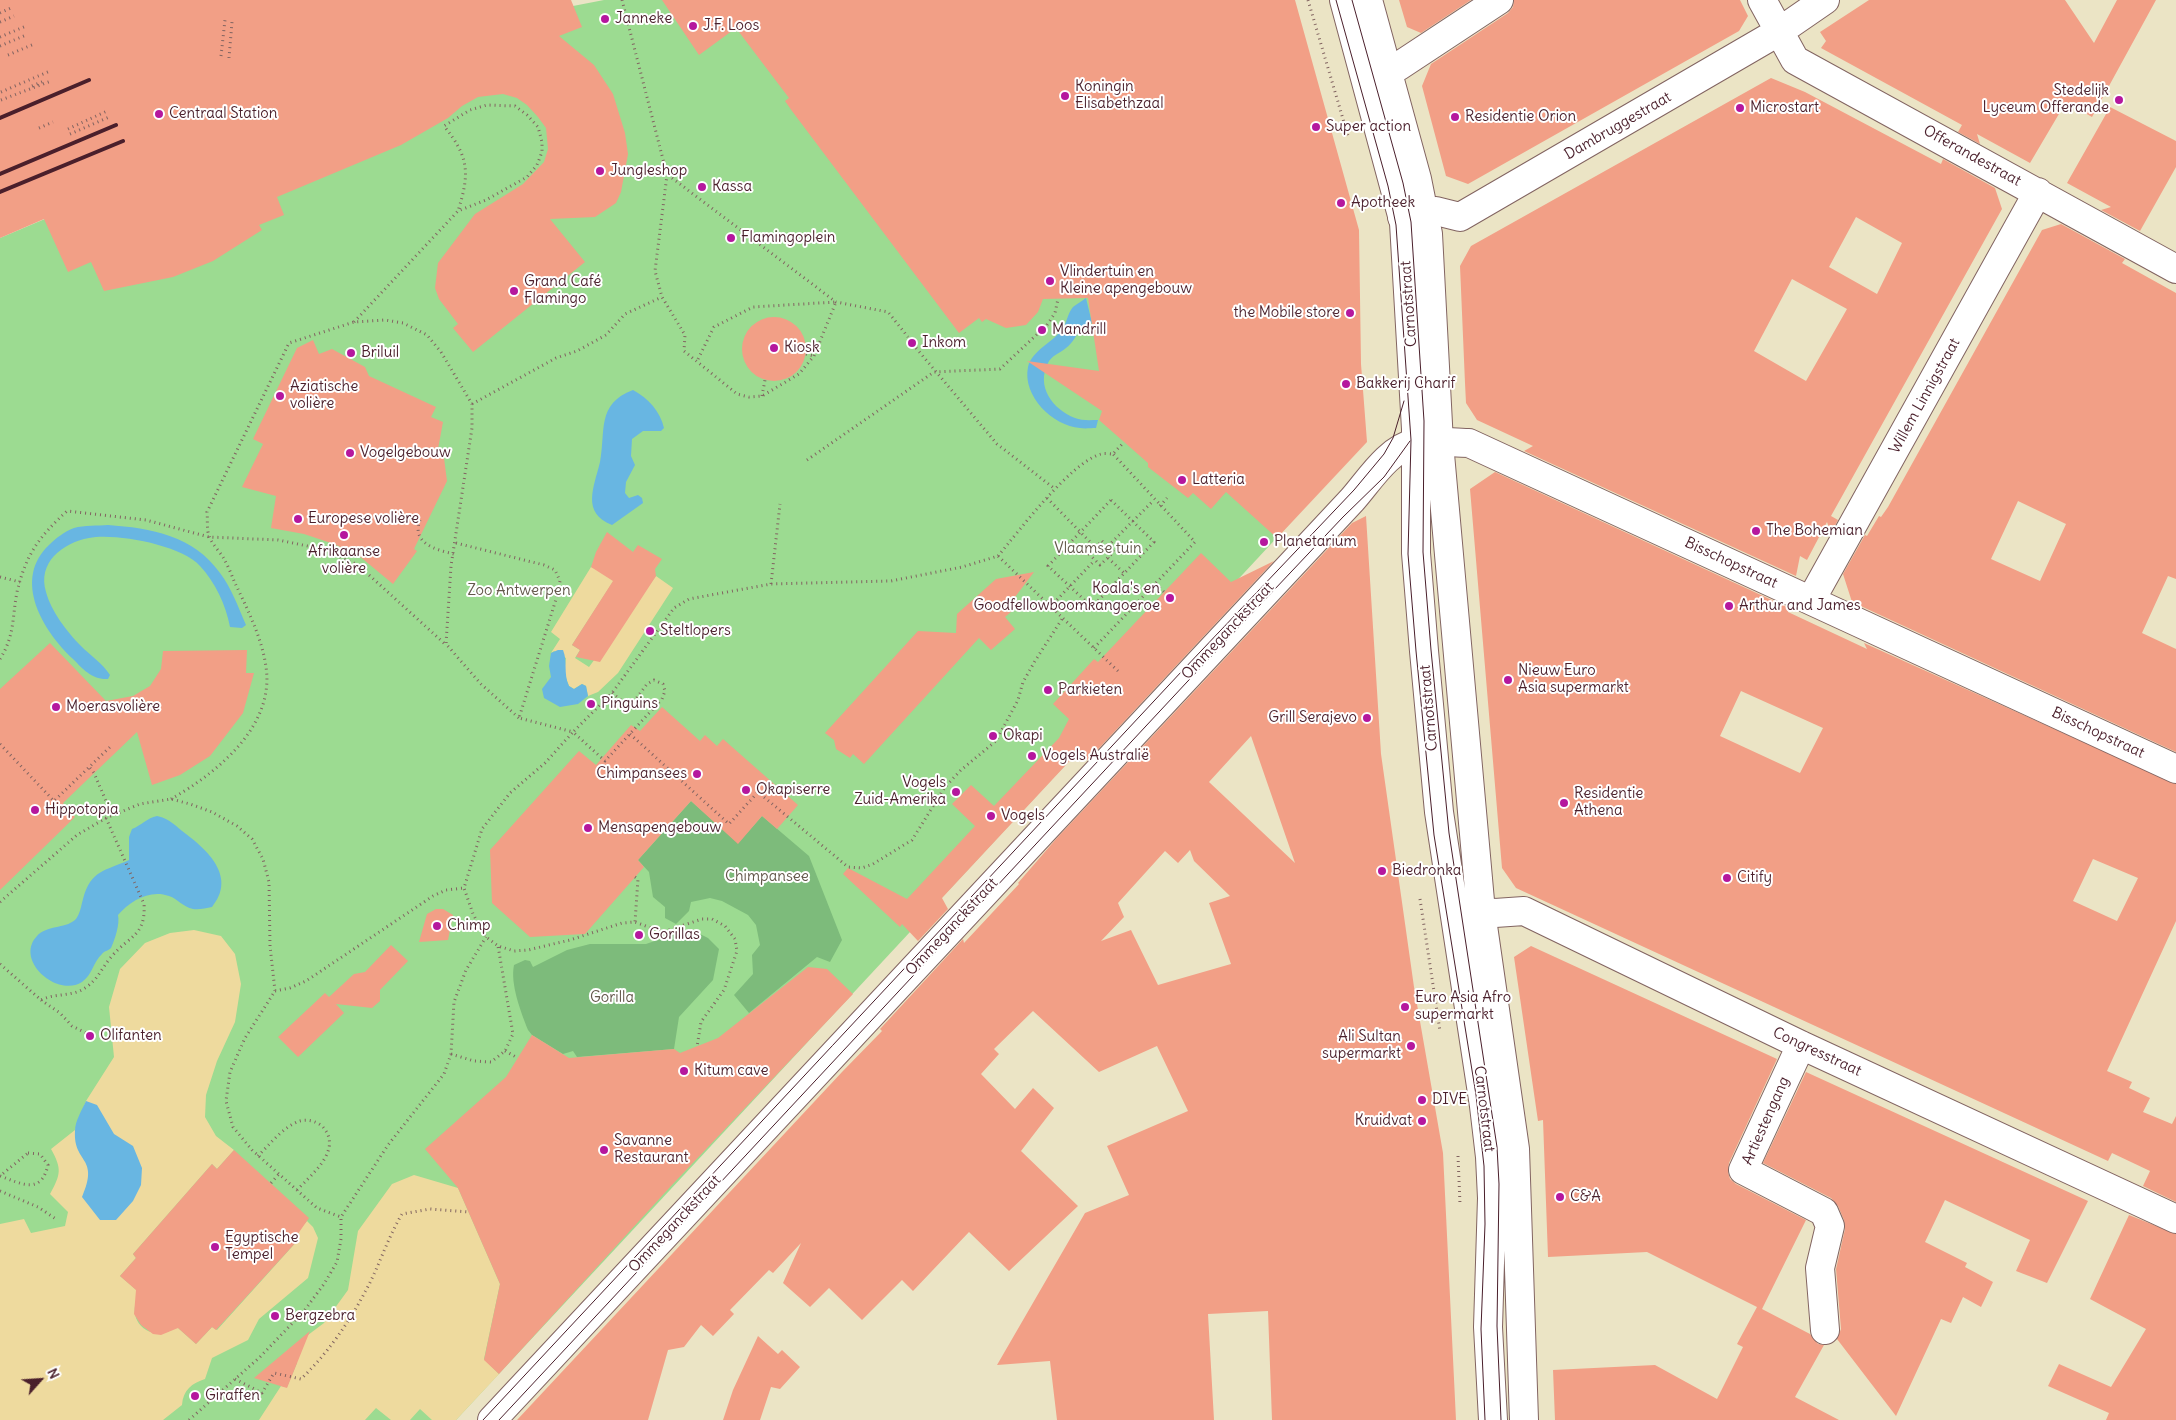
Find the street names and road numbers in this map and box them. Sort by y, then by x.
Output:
street label: Dambruggestraat [1561,88,1675,164]
street label: Offerandestraat [1920,122,2024,190]
street label: Carnotstraat [1397,260,1421,348]
street label: Willem Linnigstraat [1886,335,1964,457]
street label: Bisschopstraat [1682,534,1780,592]
street label: Ommeganckstraat [1178,578,1278,684]
street label: Carnotstraat [1416,664,1442,752]
street label: Bisschopstraat [2049,704,2147,762]
street label: Ommeganckstraat [902,874,1002,980]
street label: Congresstraat [1770,1024,1864,1080]
street label: Carnotstraat [1470,1065,1498,1153]
street label: Artiestengang [1739,1074,1793,1168]
street label: Ommeganckstraat [625,1171,725,1277]

